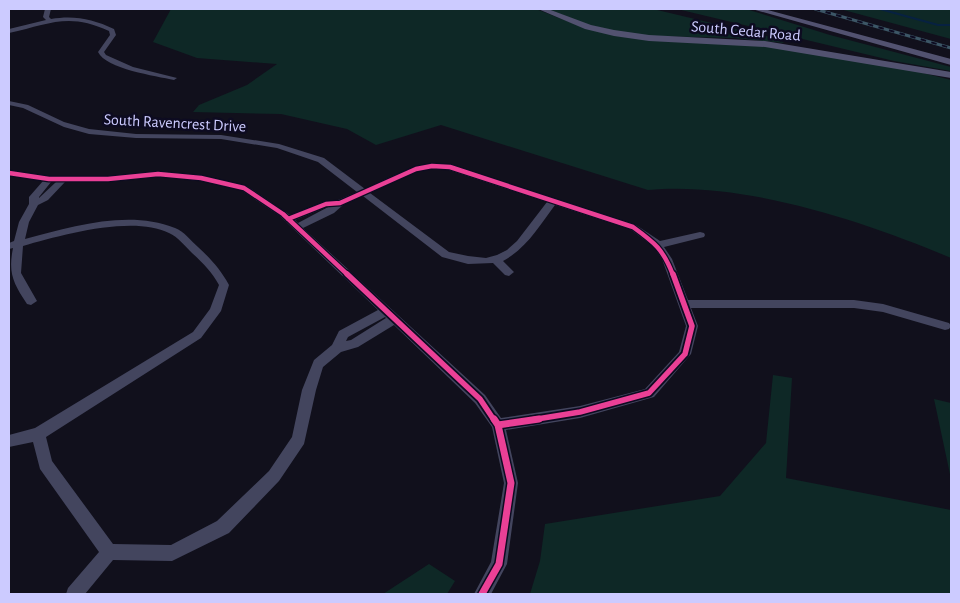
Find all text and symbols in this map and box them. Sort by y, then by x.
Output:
street label: South Cedar Road [691,18,801,44]
street label: South Ravencrest Drive [103,111,247,135]

